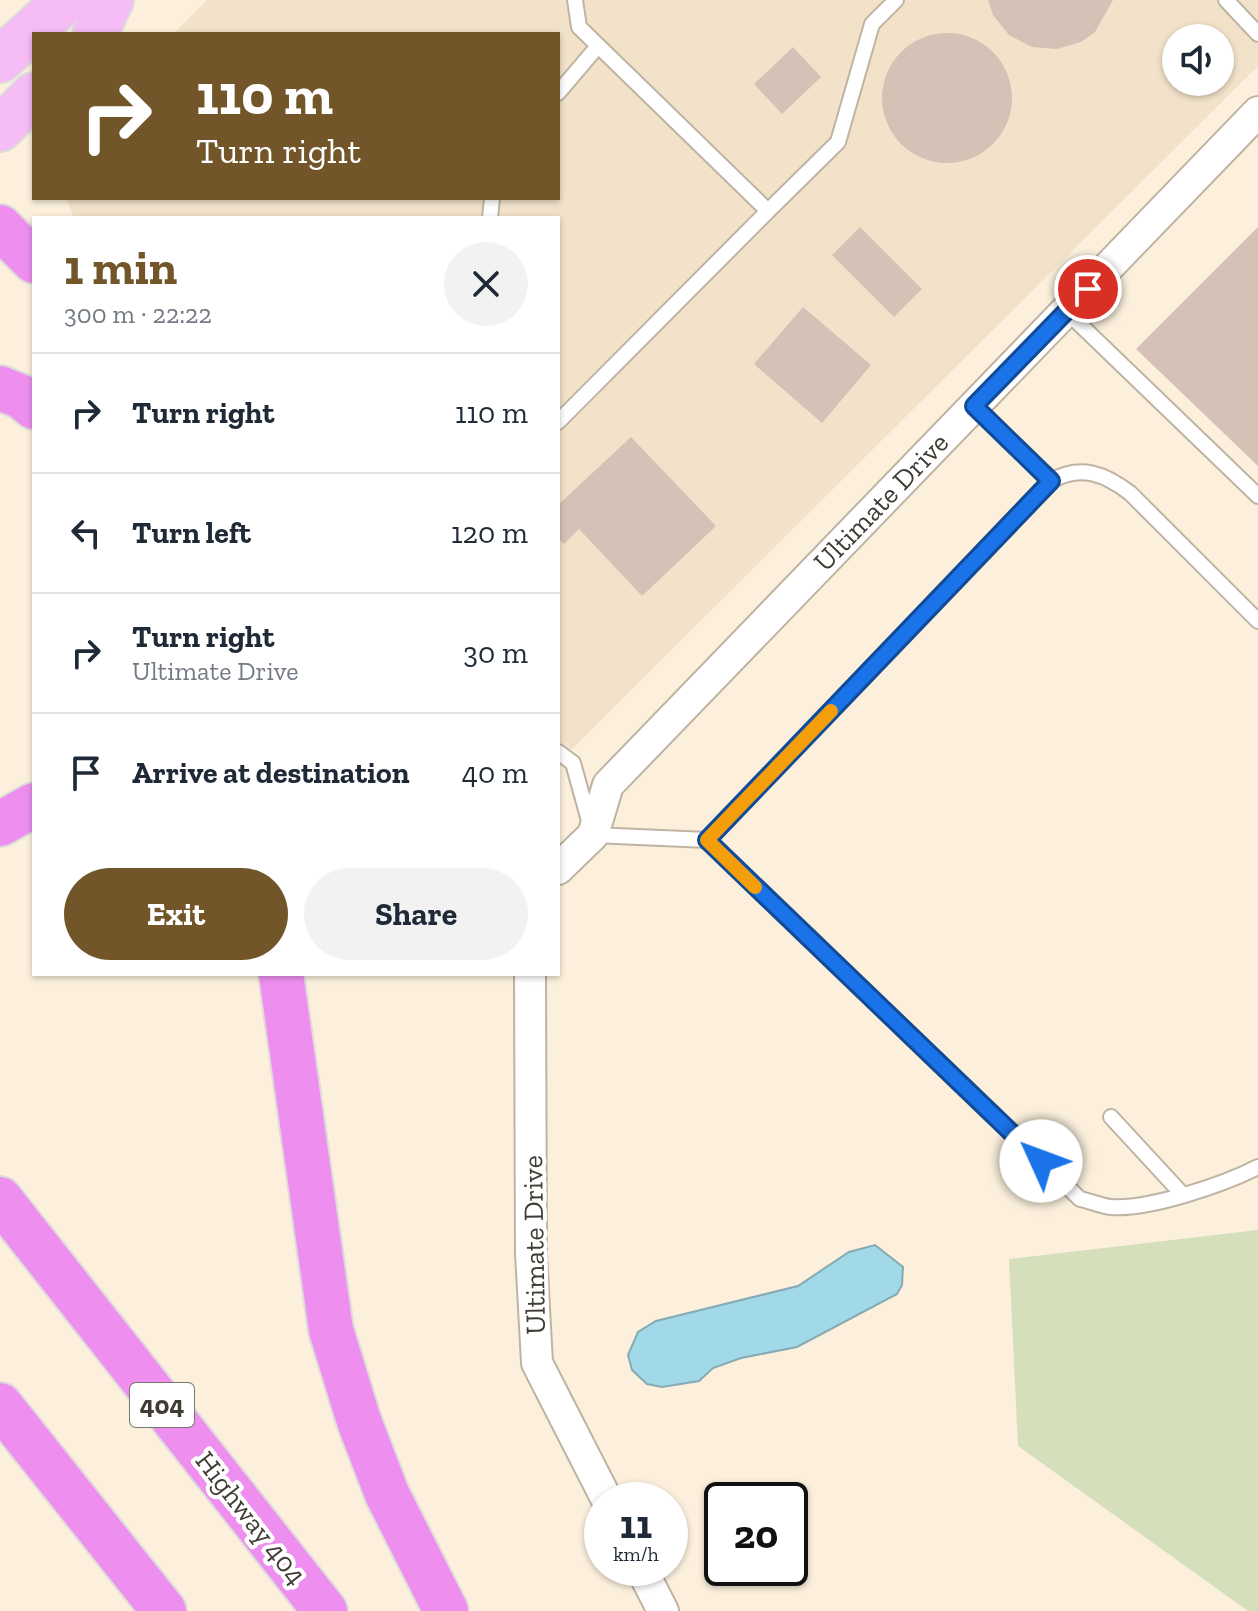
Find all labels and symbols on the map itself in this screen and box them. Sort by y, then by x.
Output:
pin [1054,255,1122,323]
street label: Ultimate Drive [807,426,955,578]
position arrow [999,1119,1083,1203]
street label: Ultimate Drive [516,1155,552,1335]
road number: 404 [130,1383,194,1427]
street label: Highway 404 [189,1445,313,1591]
speed limit sign: 20 [704,1482,808,1586]

